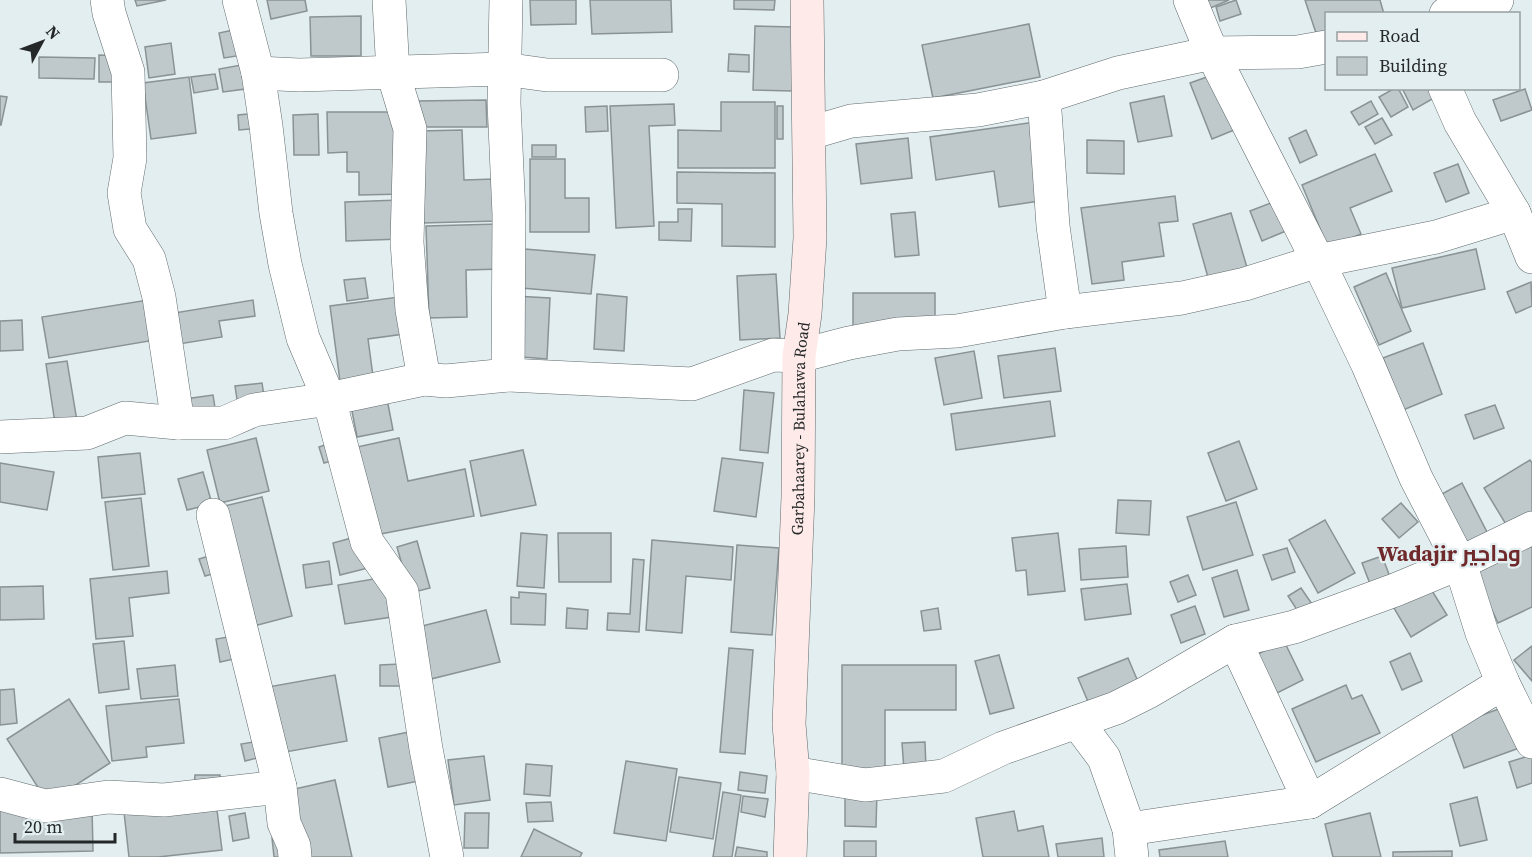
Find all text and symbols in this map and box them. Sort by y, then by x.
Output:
north arrow [12,12,72,72]
legend [1325,12,1520,90]
text: N [41,21,66,44]
text: Road [1379,23,1420,48]
text: Building [1379,53,1447,78]
street label: Garbahaarey - Bulahawa Road [785,320,815,536]
district label: Wadajir وداجير [1377,538,1521,568]
scale bar [15,806,116,844]
text: 20 m [24,814,62,839]

